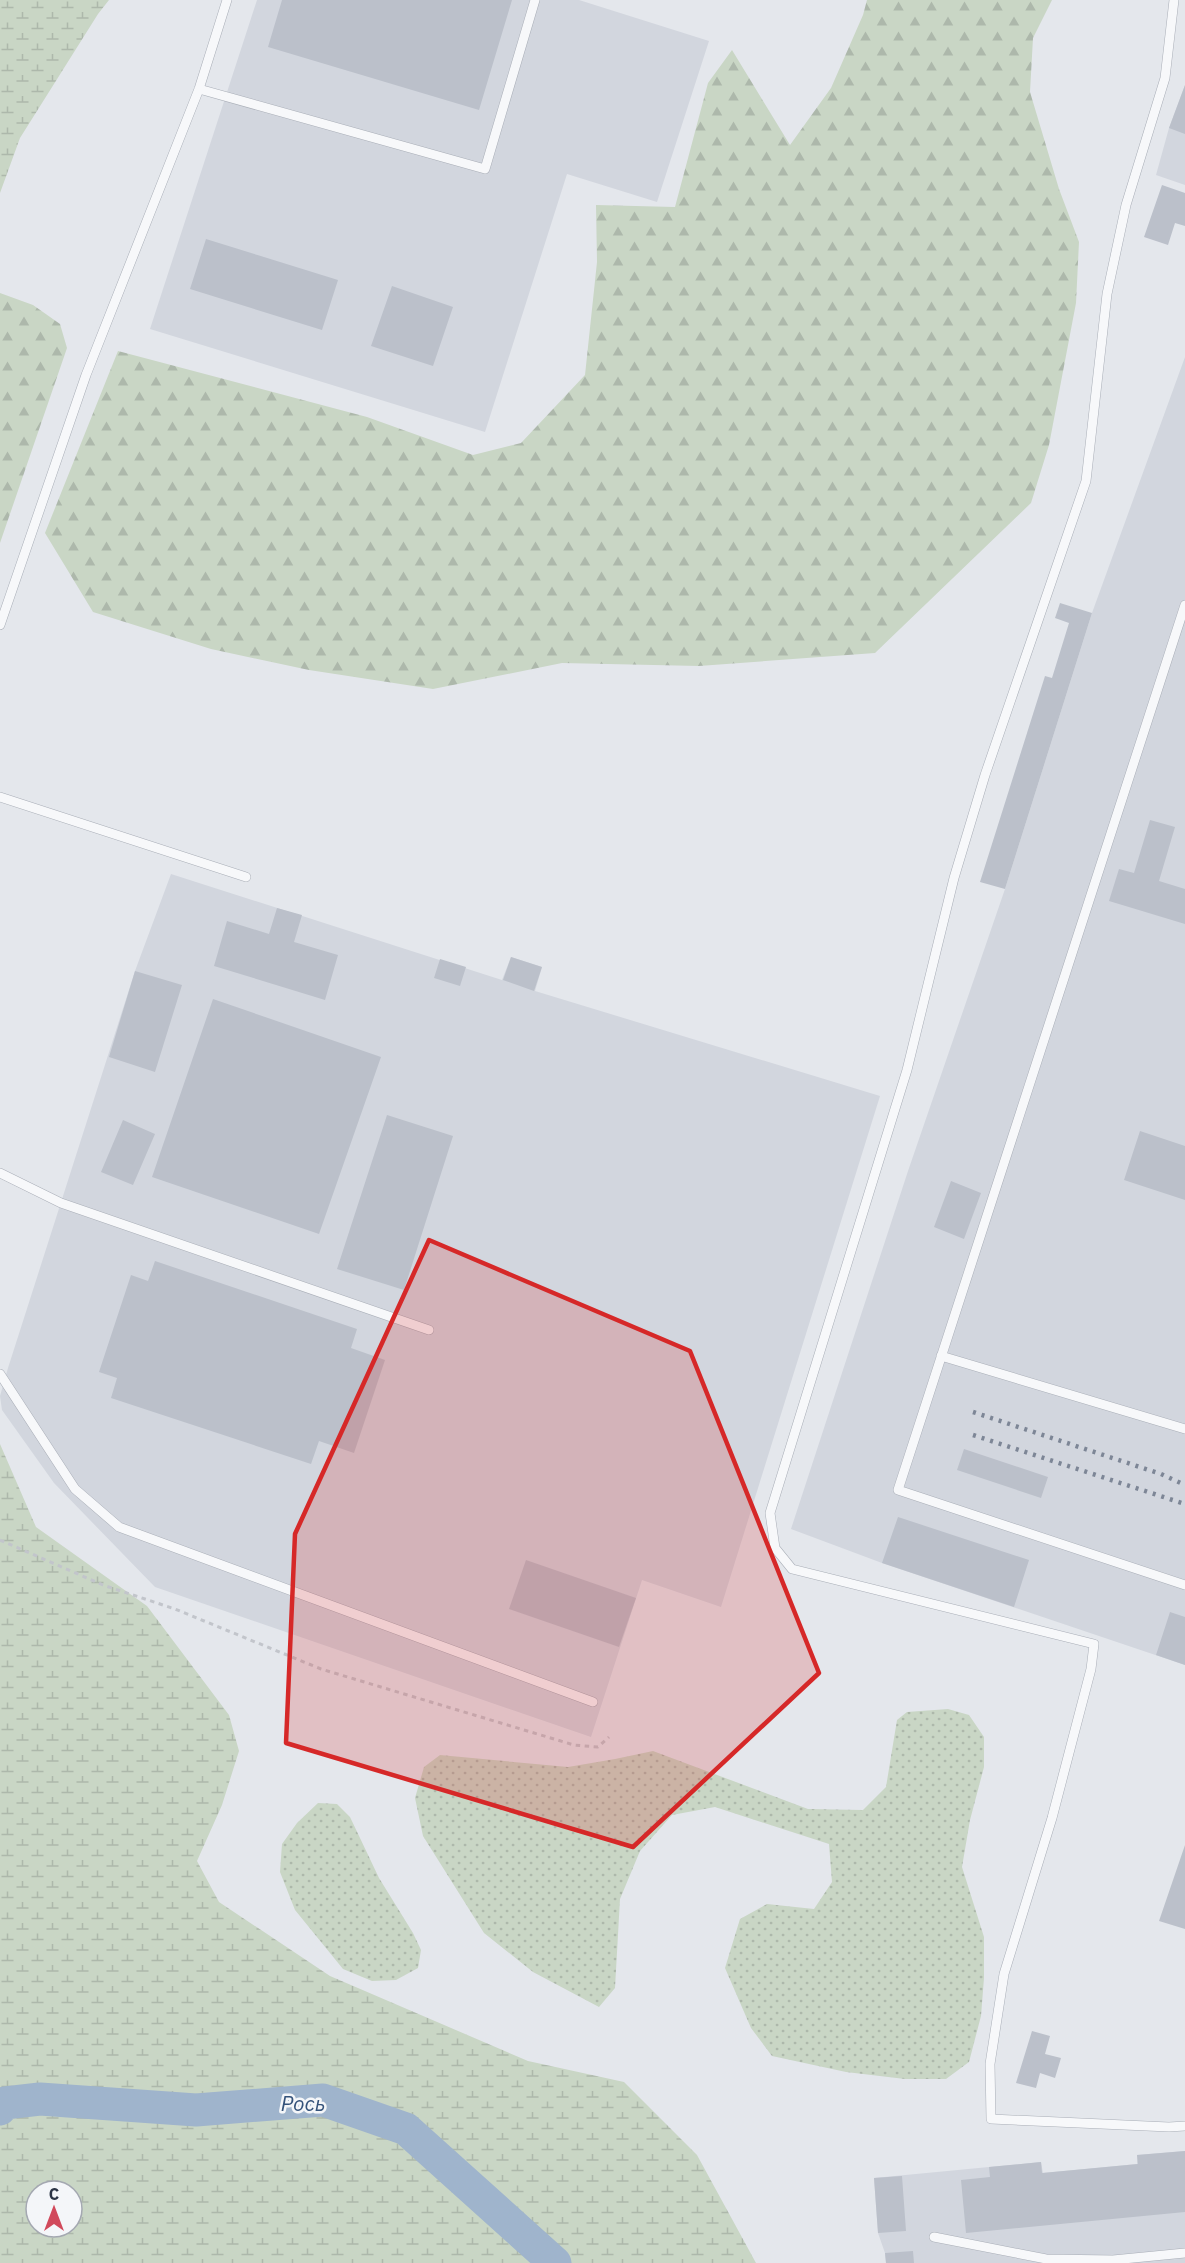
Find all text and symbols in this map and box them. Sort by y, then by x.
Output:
water label: Рось [281,2089,325,2117]
north arrow [24,2179,84,2239]
text: С [49,2184,59,2204]

